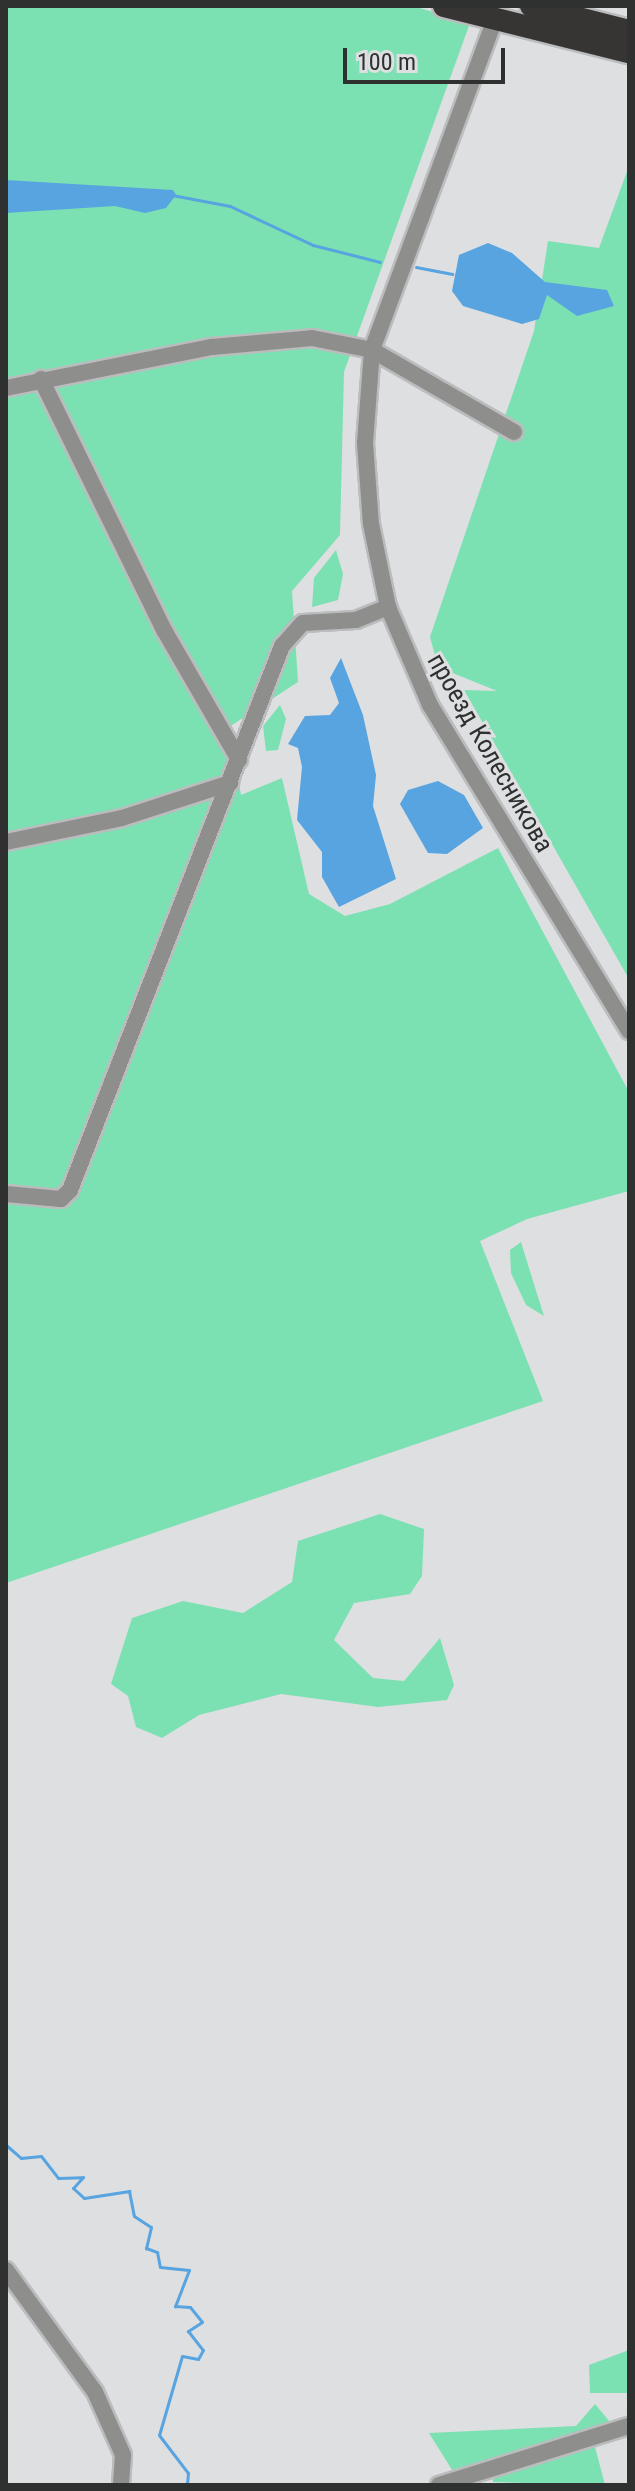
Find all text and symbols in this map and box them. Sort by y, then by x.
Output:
scale bar [347,32,509,82]
text: 100 m [357,48,416,76]
street label: проезд Колесникова [420,648,560,858]

